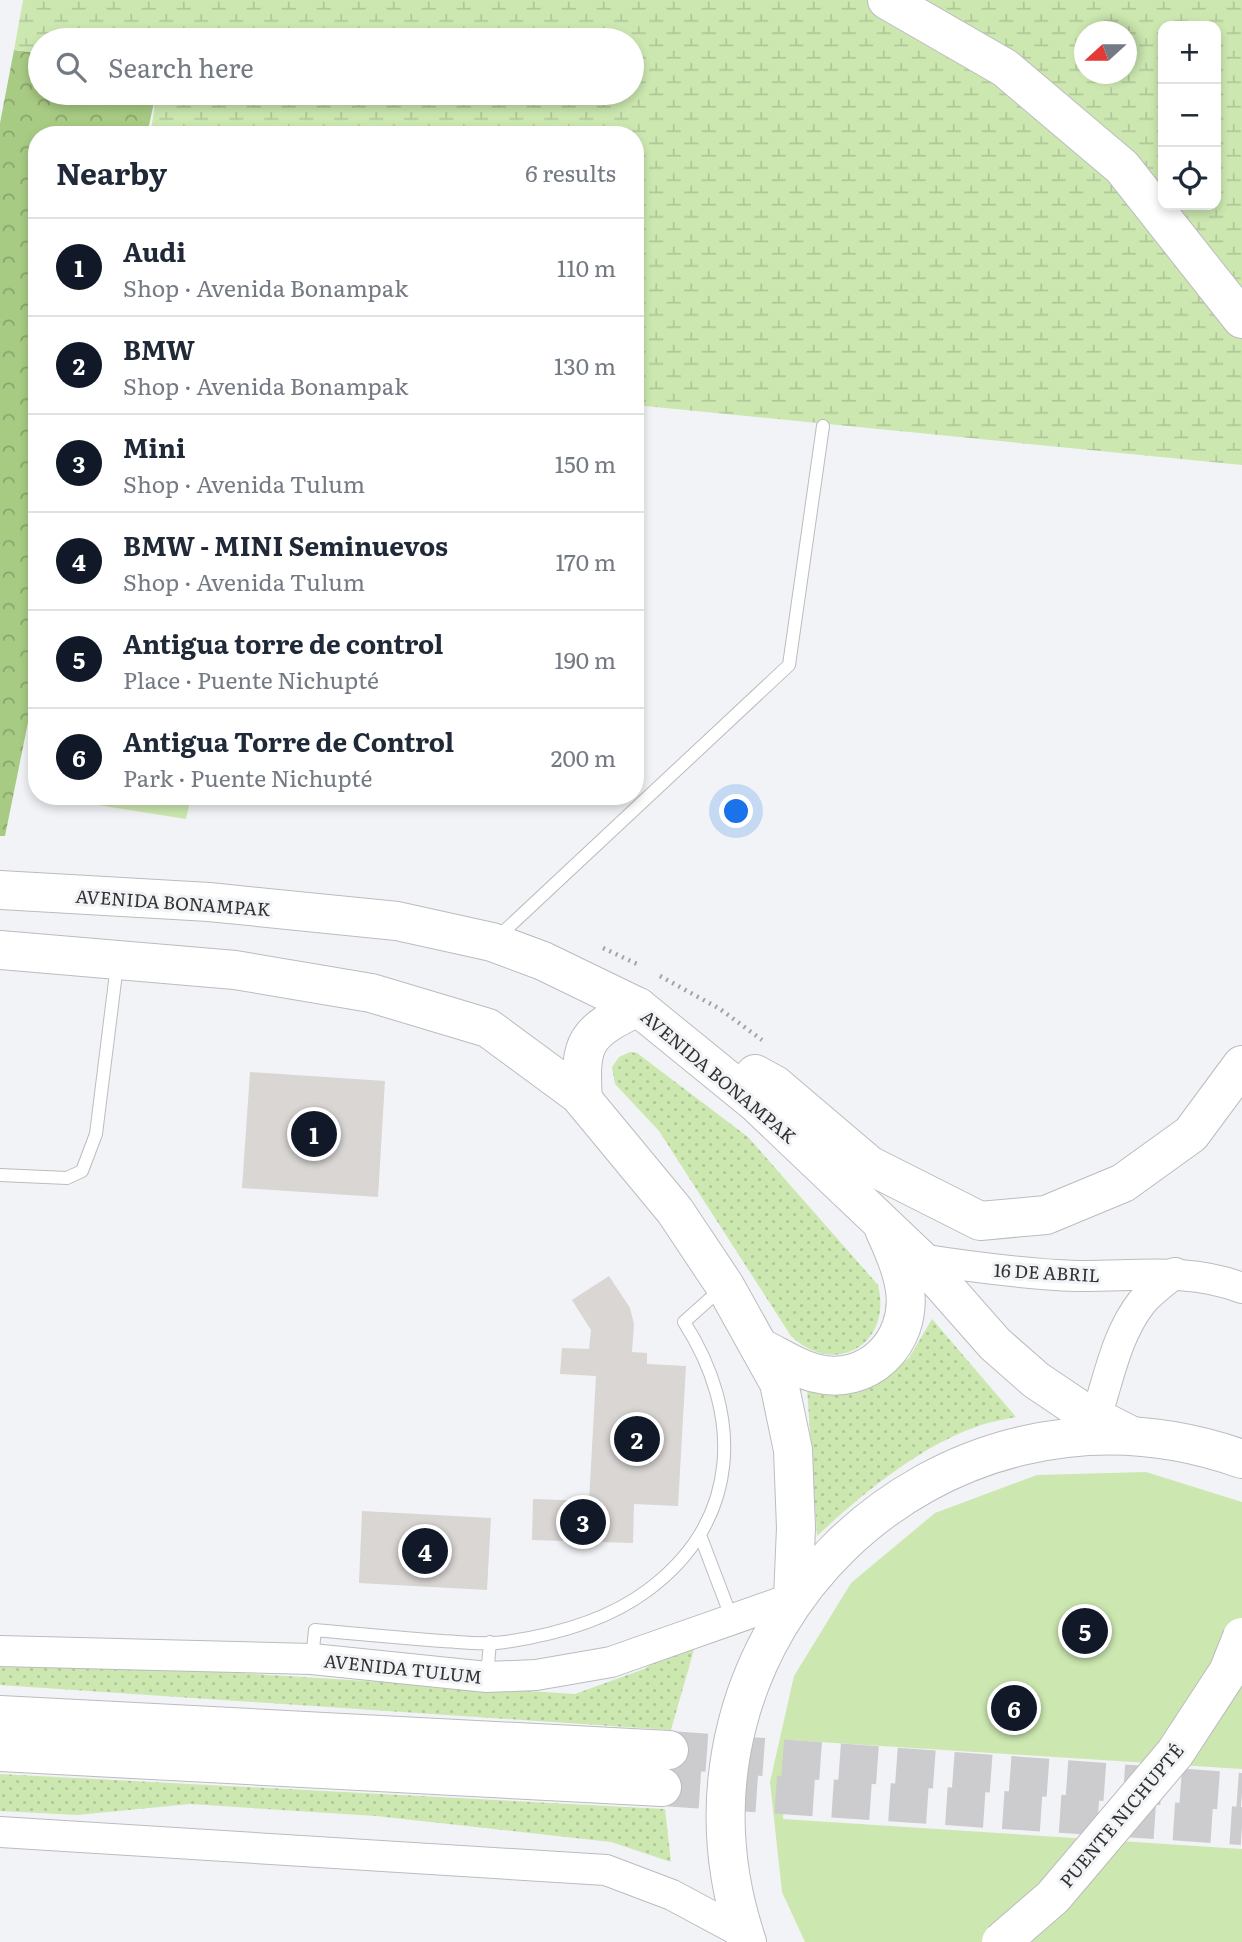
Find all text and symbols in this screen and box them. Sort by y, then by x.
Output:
north arrow [1074,21,1137,84]
map controls [1158,21,1221,210]
button: + [1158,21,1221,84]
search box [28,28,644,105]
text: Search here [108,47,254,86]
icon: search [52,48,90,86]
button: − [1158,84,1221,147]
button: locate [1158,147,1221,210]
text: Nearby [56,150,167,194]
text: 6 results [525,155,616,189]
text: Audi [123,231,186,270]
text: 1 [74,250,84,284]
text: 110 m [557,250,616,284]
text: Shop · Avenida Bonampak [123,270,408,304]
text: BMW [123,329,195,368]
text: 2 [73,348,85,382]
text: 130 m [554,348,616,382]
text: Shop · Avenida Bonampak [123,368,408,402]
text: Mini [123,427,186,466]
text: 3 [73,446,85,480]
text: 150 m [555,446,616,480]
text: Shop · Avenida Tulum [123,466,365,500]
text: BMW - MINI Seminuevos [123,525,448,564]
text: 4 [72,544,86,578]
text: 170 m [555,544,616,578]
text: Shop · Avenida Tulum [123,564,365,598]
text: Antigua torre de control [123,623,443,662]
text: 5 [73,642,85,676]
text: 190 m [554,642,616,676]
text: Place · Puente Nichupté [123,662,379,696]
text: Antigua Torre de Control [123,721,454,760]
text: 6 [72,740,86,774]
text: 200 m [551,740,616,774]
text: Park · Puente Nichupté [123,760,372,794]
your location [719,794,753,828]
street label: AVENIDA BONAMPAK [74,882,272,922]
street label: AVENIDA BONAMPAK [635,1003,803,1149]
pin: 1 [291,1108,337,1160]
street label: 16 DE ABRIL [993,1256,1101,1288]
pin: 2 [614,1413,660,1465]
pin: 3 [560,1496,606,1548]
pin: 4 [402,1525,448,1577]
pin: 5 [1062,1605,1108,1657]
street label: AVENIDA TULUM [323,1646,483,1690]
pin: 6 [991,1682,1037,1734]
street label: PUENTE NICHUPTÉ [1053,1737,1189,1893]

